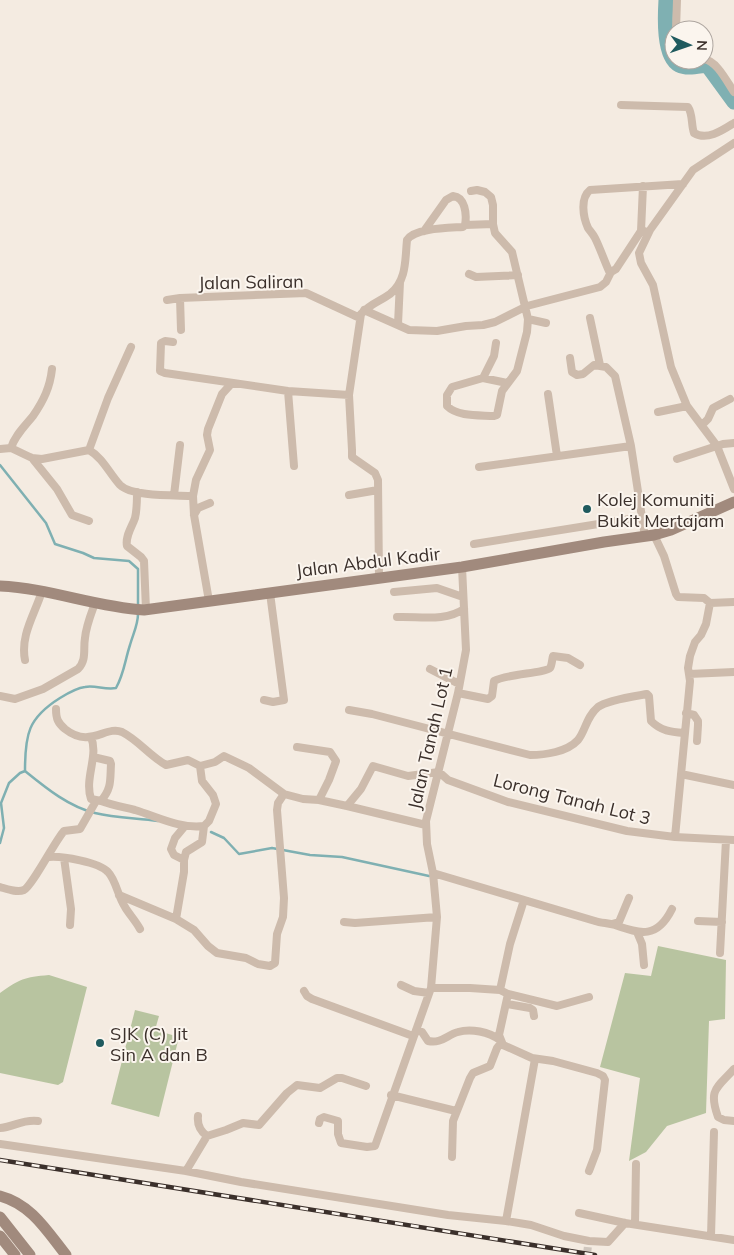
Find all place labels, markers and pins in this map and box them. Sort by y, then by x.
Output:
place label: Kolej Komuniti Bukit Mertajam [597,488,724,532]
marker: Kolej Komuniti Bukit Mertajam [581,503,593,515]
place label: SJK (C) Jit Sin A dan B [110,1022,208,1066]
marker: SJK (C) Jit Sin A dan B [94,1037,106,1049]

